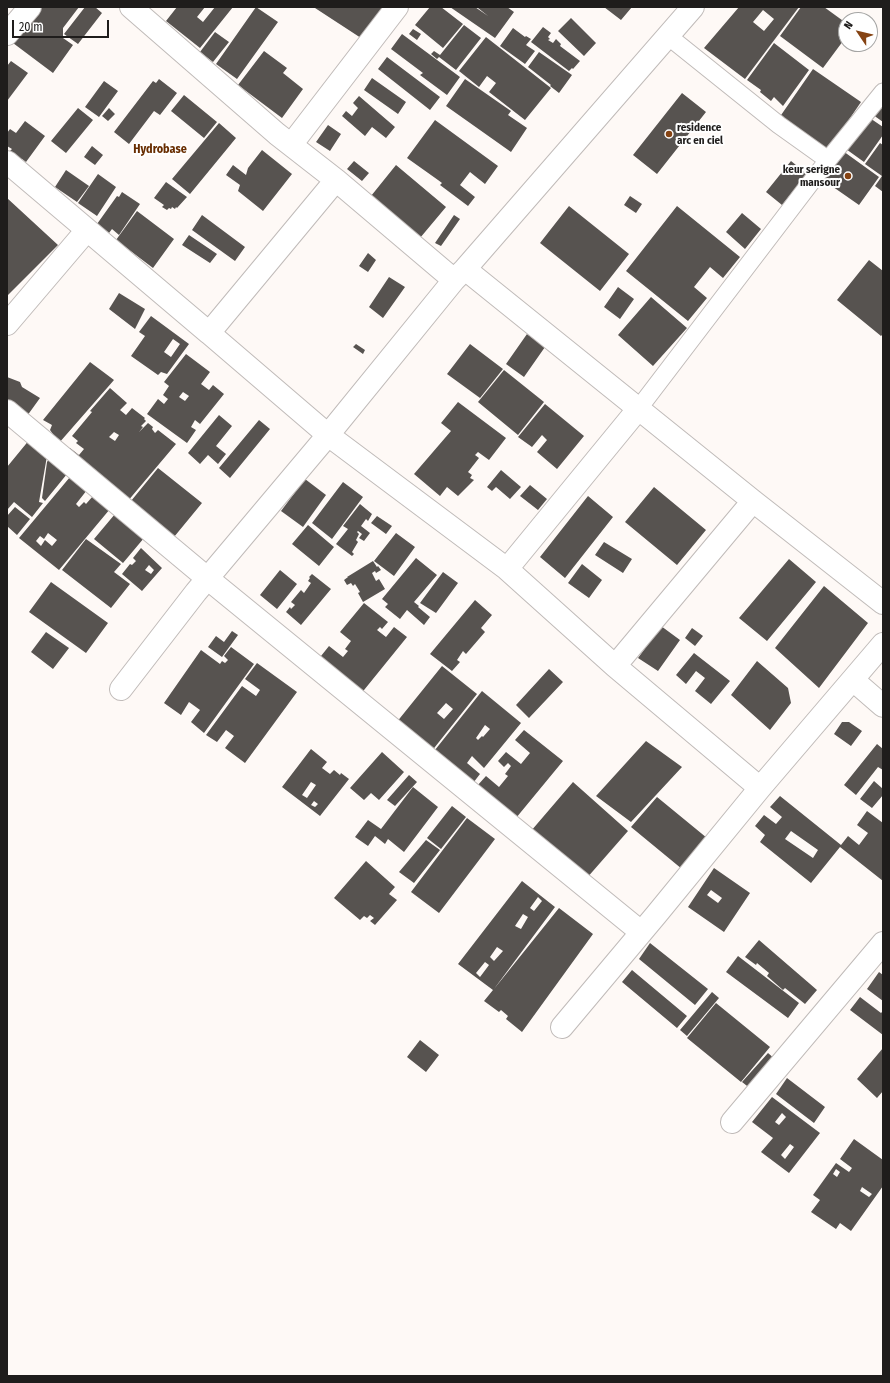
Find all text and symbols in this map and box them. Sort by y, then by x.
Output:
scale bar [14,12,111,38]
north arrow [838,12,878,52]
text: N [841,19,856,32]
text: 20 m [19,20,43,34]
place label: residence arc en ciel [677,121,723,147]
marker: residence arc en ciel [664,129,674,139]
district label: Hydrobase [133,143,187,157]
place label: keur serigne mansour [783,163,840,189]
marker: keur serigne mansour [843,171,853,181]

